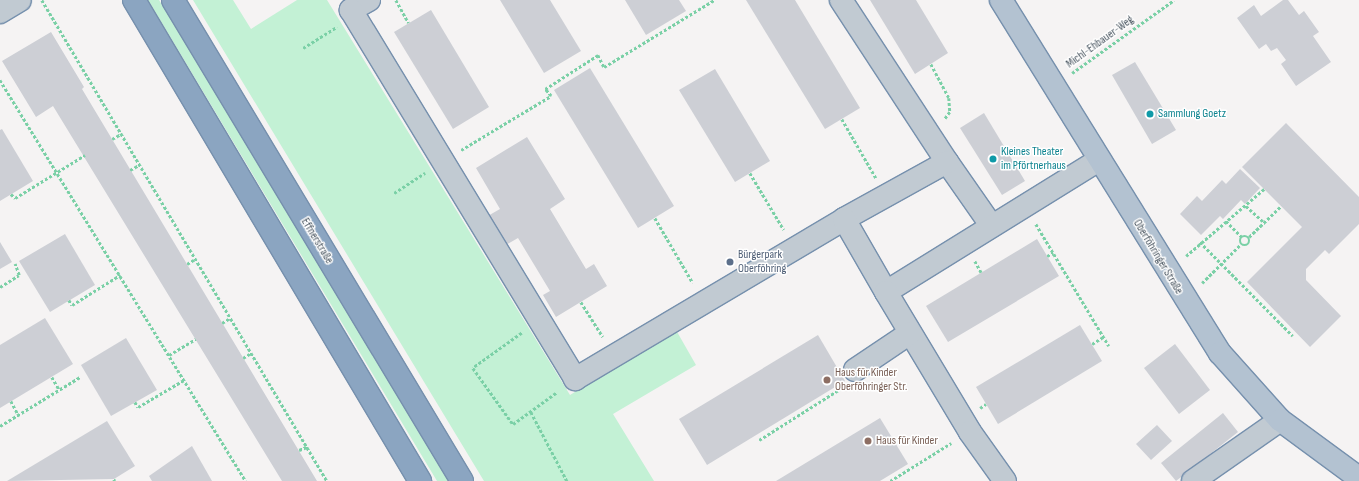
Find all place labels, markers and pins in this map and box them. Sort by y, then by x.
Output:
place label: Sammlung Goetz [1158,107,1226,121]
marker: Sammlung Goetz [1145,109,1155,119]
place label: Kleines Theater im Pförtnerhaus [1001,145,1066,173]
marker: Kleines Theater im Pförtnerhaus [988,154,998,164]
place label: Bürgerpark Oberföhring [738,248,786,276]
marker: Bürgerpark Oberföhring [725,257,735,267]
place label: Haus für Kinder Oberföhringer Str. [835,366,907,394]
marker: Haus für Kinder Oberföhringer Str. [822,375,832,385]
place label: Haus für Kinder [876,434,938,448]
marker: Haus für Kinder [863,436,873,446]

